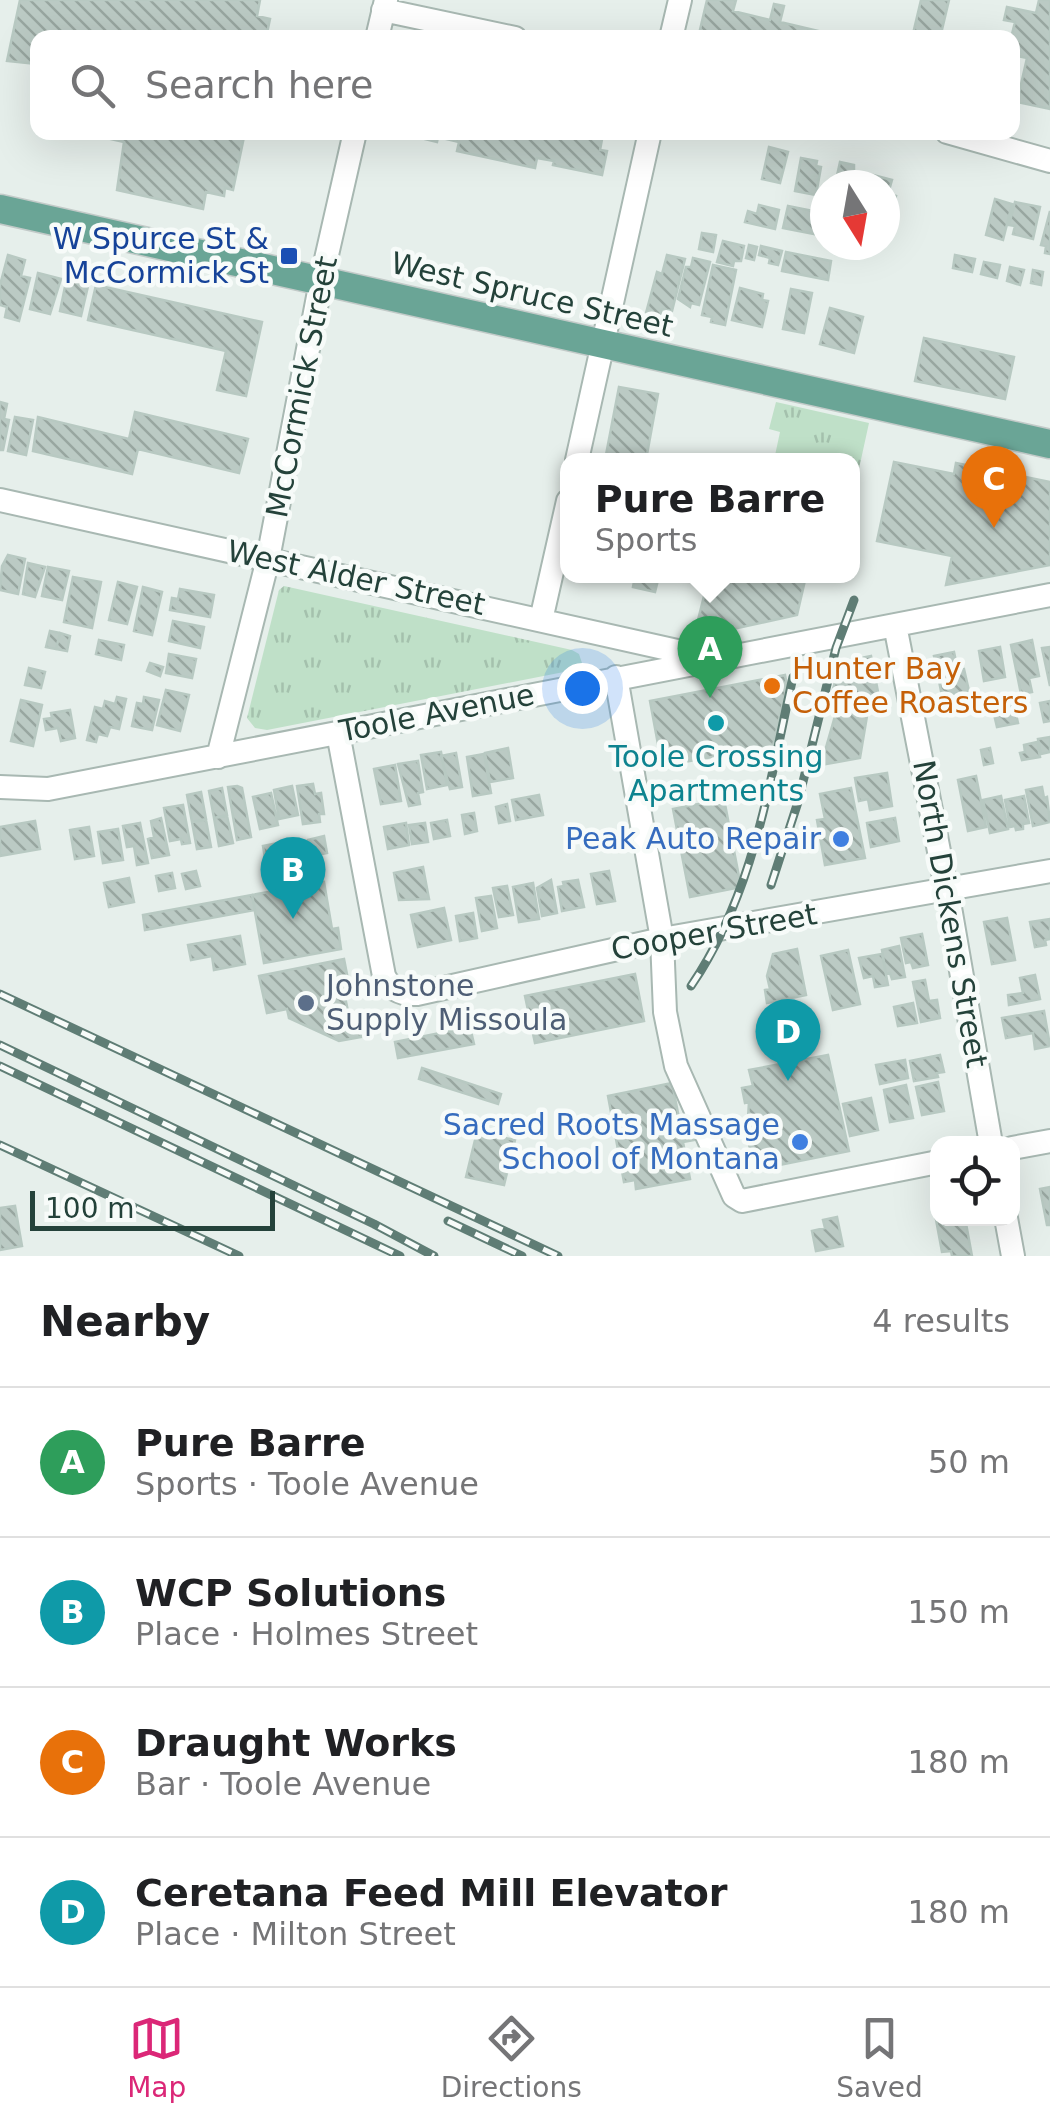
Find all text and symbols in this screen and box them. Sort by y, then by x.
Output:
search box [30,30,1020,140]
icon: search [65,58,120,113]
text: Search here [145,63,373,107]
north arrow [810,170,900,260]
place label: W Spurce St & McCormick St [53,221,269,290]
marker: W Spurce St & McCormick St [278,245,300,267]
street label: West Spruce Street [388,245,677,344]
street label: McCormick Street [259,253,344,521]
pin: C [962,446,1026,528]
popup [560,453,860,583]
text: Pure Barre [595,477,825,521]
text: Sports [595,521,697,559]
street label: West Alder Street [224,533,488,622]
pin: A [678,616,742,698]
place label: Hunter Bay Coffee Roasters [792,651,1028,720]
your location [557,663,608,714]
marker: Hunter Bay Coffee Roasters [761,675,783,697]
street label: Toole Avenue [336,676,537,749]
marker: Toole Crossing Apartments [705,712,727,734]
place label: Toole Crossing Apartments [608,739,823,808]
street label: North Dickens Street [906,757,995,1071]
place label: Peak Auto Repair [565,821,822,856]
marker: Peak Auto Repair [830,828,852,850]
pin: B [260,836,326,919]
street label: Cooper Street [608,896,820,967]
place label: Johnstone Supply Missoula [324,968,567,1037]
marker: Johnstone Supply Missoula [295,992,317,1014]
pin: D [756,998,820,1081]
place label: Sacred Roots Massage School of Montana [443,1107,780,1176]
marker: Sacred Roots Massage School of Montana [789,1131,811,1153]
map controls [930,1136,1020,1226]
button: locate [930,1136,1020,1226]
scale bar [30,1186,275,1230]
text: 100 m [45,1192,135,1225]
text: Nearby [40,1297,210,1346]
text: 4 results [872,1302,1010,1340]
text: Pure Barre [135,1421,366,1465]
text: A [60,1443,85,1481]
text: 50 m [928,1443,1010,1481]
text: Sports · Toole Avenue [135,1465,479,1503]
text: WCP Solutions [135,1571,446,1615]
text: B [60,1593,85,1631]
text: 150 m [908,1593,1010,1631]
text: Place · Holmes Street [135,1615,478,1653]
text: Draught Works [135,1721,457,1765]
text: C [61,1743,84,1781]
text: 180 m [908,1743,1010,1781]
text: Bar · Toole Avenue [135,1765,431,1803]
text: Ceretana Feed Mill Elevator [135,1871,728,1915]
text: D [59,1893,86,1931]
text: 180 m [908,1893,1010,1931]
text: Place · Milton Street [135,1915,456,1953]
tab: Map [127,2011,186,2104]
tab: Directions [441,2011,582,2104]
tab: Saved [836,2011,923,2104]

